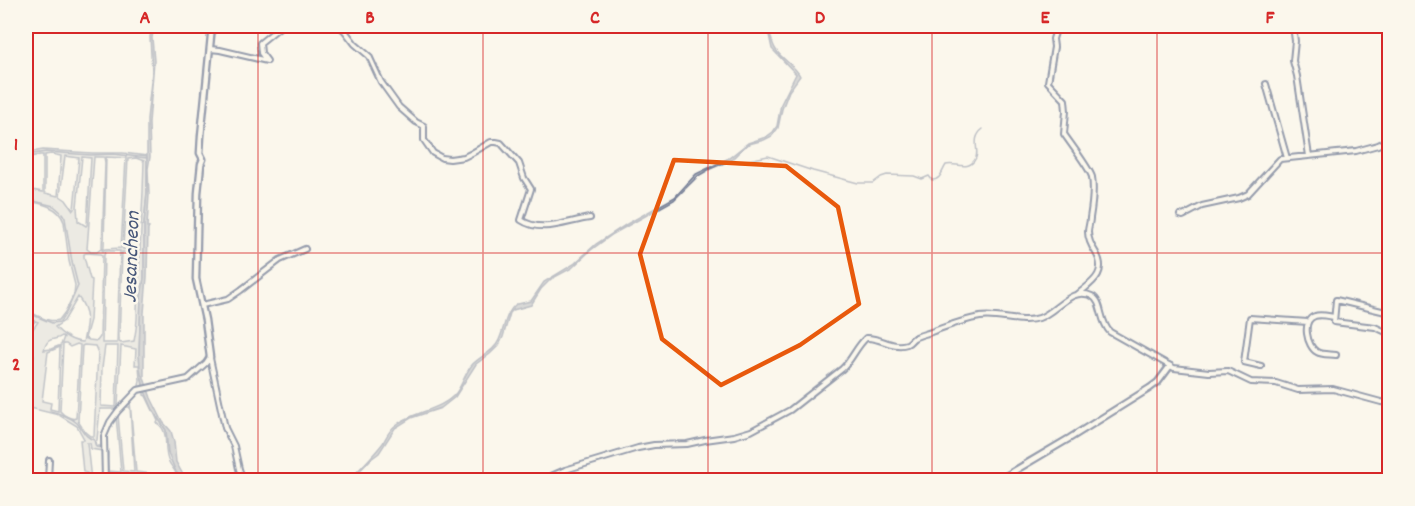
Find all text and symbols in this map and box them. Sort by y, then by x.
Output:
text: A [140,5,151,33]
text: B [365,5,375,33]
text: C [590,5,600,33]
text: D [815,5,826,33]
text: E [1040,5,1050,33]
text: F [1266,5,1276,33]
text: 1 [14,132,18,160]
water label: Jesancheon [116,210,150,303]
text: 2 [12,352,20,380]

